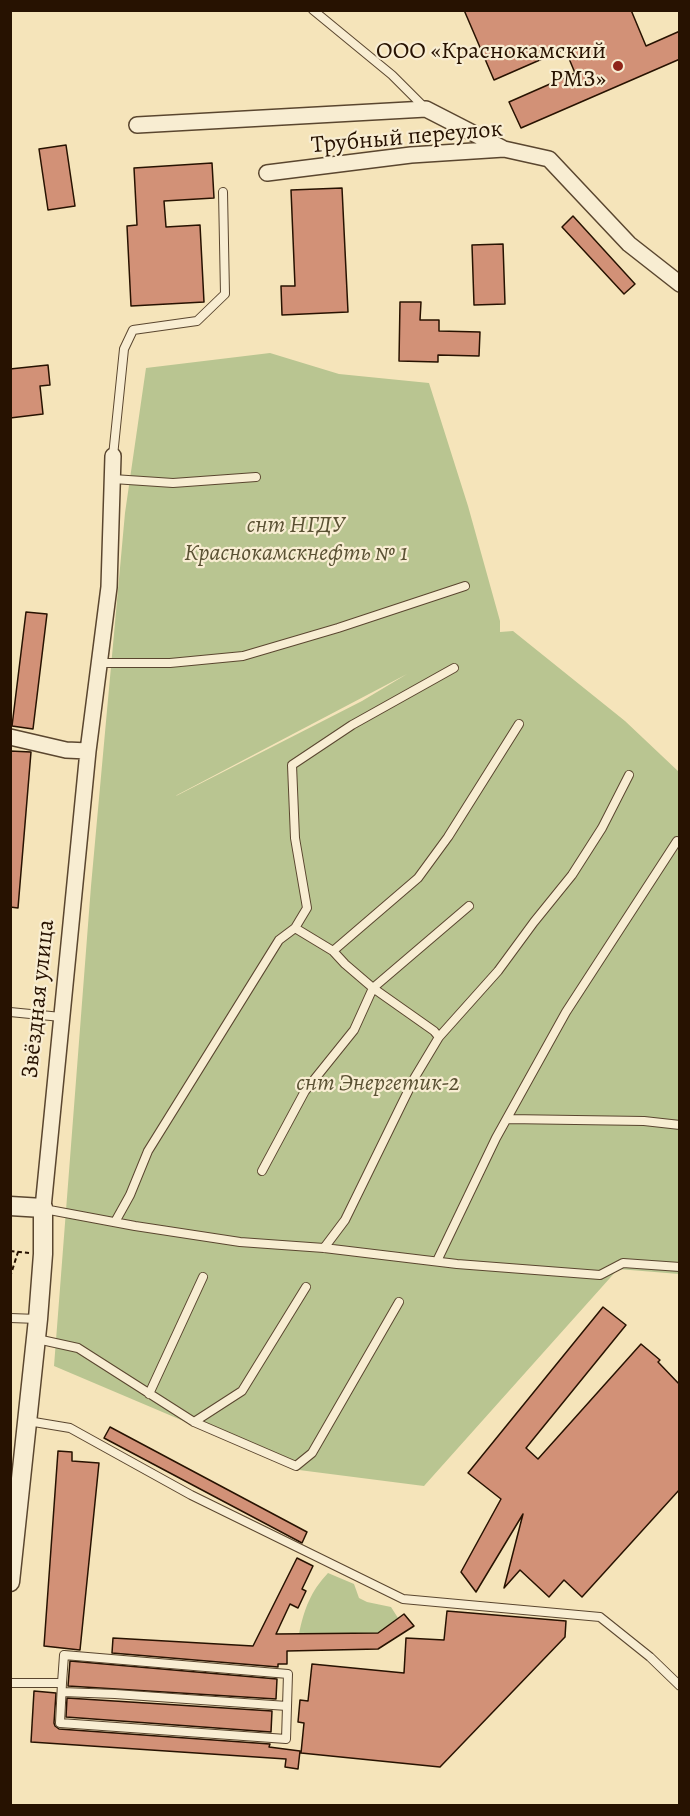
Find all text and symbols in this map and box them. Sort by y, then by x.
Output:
place label: ООО «Краснокамский РМЗ» [376,38,606,94]
marker: ООО «Краснокамский РМЗ» [611,59,625,73]
street label: Трубный переулок [310,115,504,161]
park label: снт НГДУ Краснокамскнефть № 1 [184,512,408,568]
street label: Звёздная улица [16,918,62,1080]
park label: снт Энергетик-2 [296,1070,460,1098]

